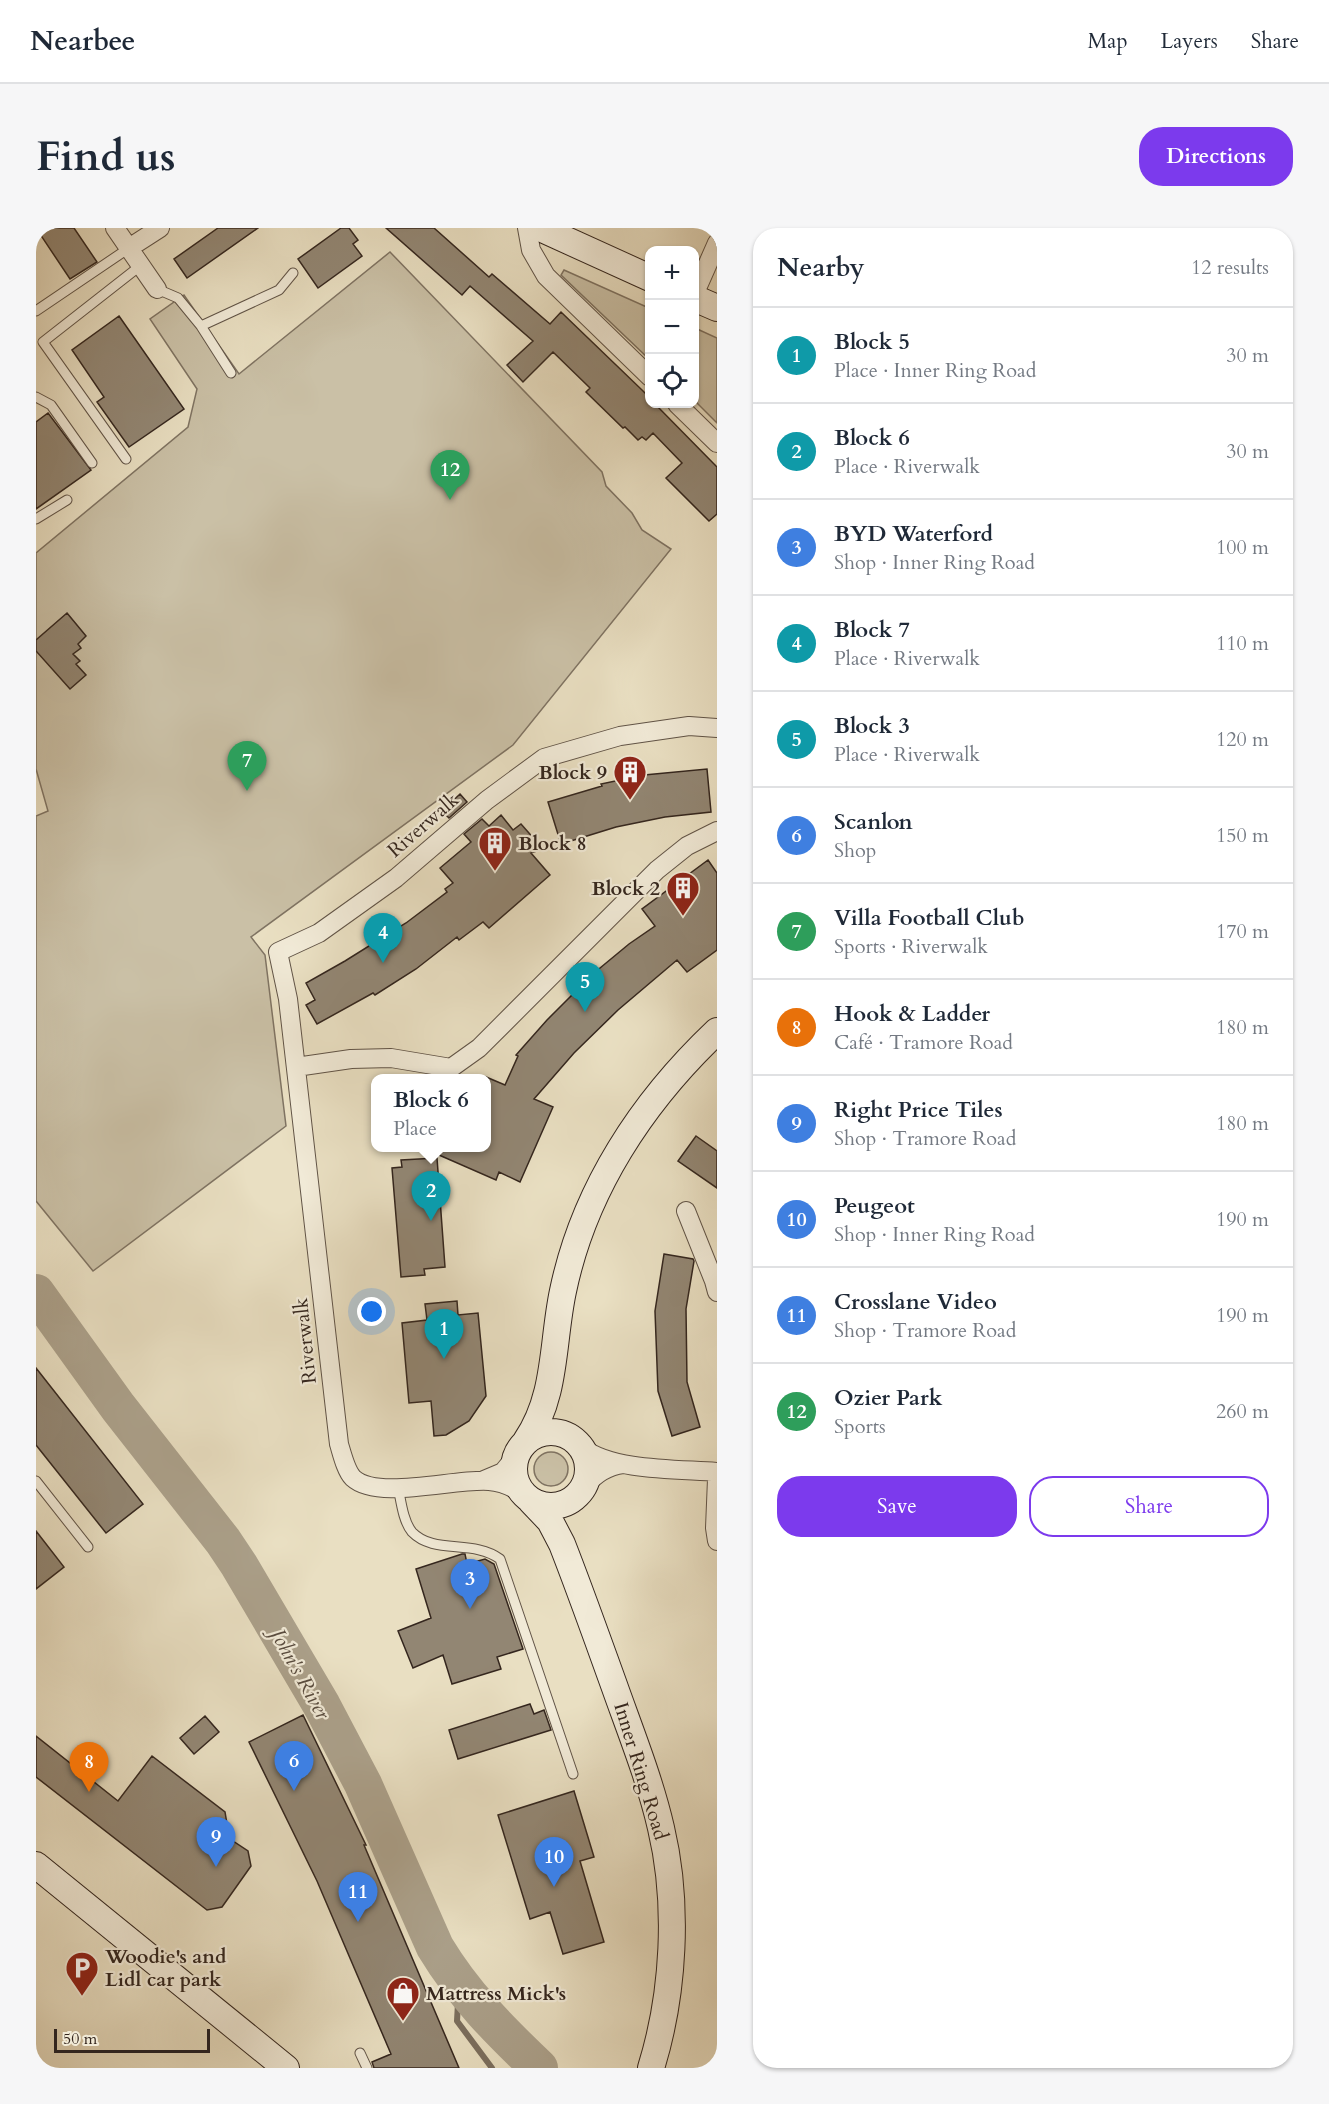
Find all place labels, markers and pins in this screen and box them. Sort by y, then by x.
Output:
pin: 12 [430,450,470,500]
pin: 7 [228,742,266,791]
building icon: Block 9 [612,754,648,801]
place label: Block 9 [538,759,607,786]
building icon: Block 8 [477,825,513,872]
place label: Block 8 [518,830,587,857]
building icon: Block 2 [665,870,701,917]
place label: Block 2 [591,875,660,902]
pin: 4 [364,914,402,963]
pin: 5 [566,962,604,1012]
pin: 2 [412,1172,450,1221]
pin: 1 [424,1310,464,1359]
pin: 3 [450,1560,490,1609]
pin: 8 [70,1742,108,1792]
pin: 6 [274,1742,314,1791]
pin: 9 [196,1818,236,1867]
pin: 10 [534,1838,574,1887]
pin: 11 [338,1872,378,1922]
place label: Woodie's and Lidl car park [104,1943,227,1993]
parking icon: Woodie's and Lidl car park [64,1950,100,1997]
shop icon: Mattress Mick's [385,1975,421,2022]
place label: Mattress Mick's [426,1980,566,2007]

